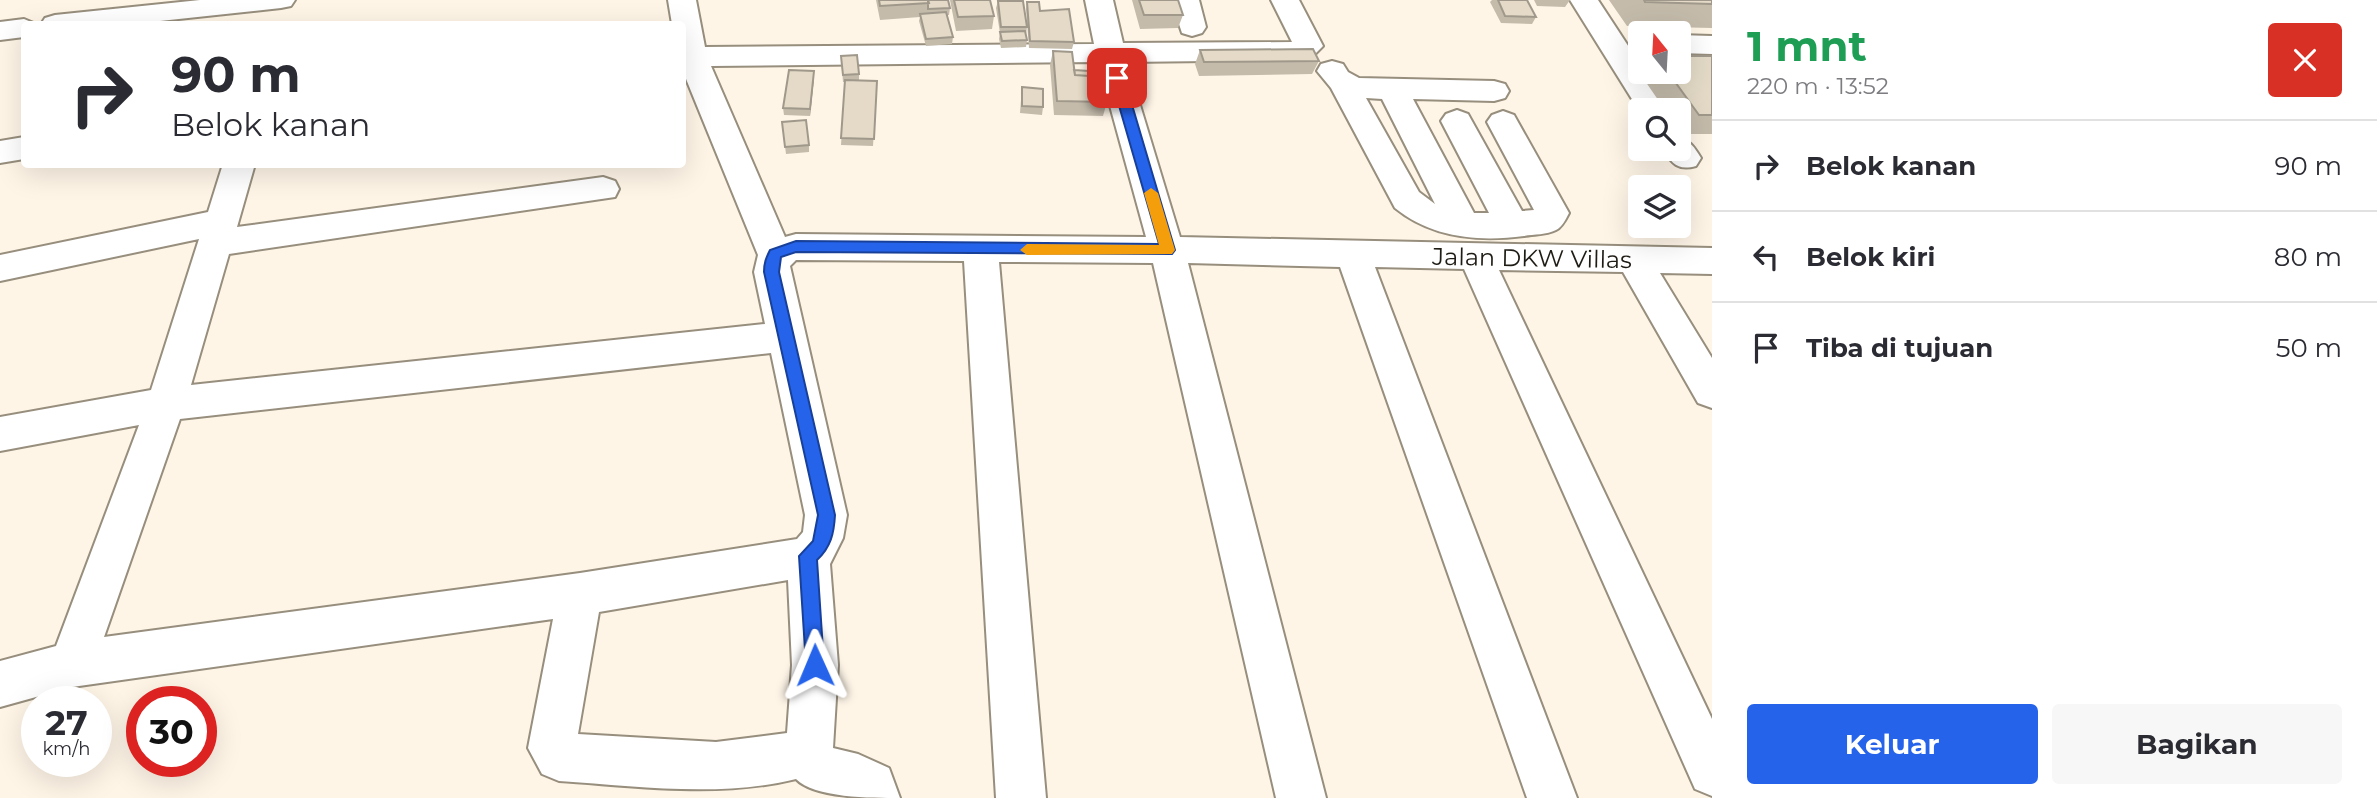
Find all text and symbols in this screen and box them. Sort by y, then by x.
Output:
text: 1 mnt [1747,20,1867,72]
north arrow [1628,21,1690,84]
map controls [1628,21,1691,238]
button: close [2268,23,2342,97]
text: 90 m [171,45,301,104]
pin [1087,48,1147,108]
icon: right [56,49,147,140]
icon: arrive [1098,59,1136,97]
text: 220 m · 13:52 [1747,72,1889,100]
button: search [1628,98,1691,161]
text: Belok kanan [171,105,371,144]
icon: right [1747,147,1785,185]
text: Belok kanan [1806,150,1976,182]
text: 90 m [2275,150,2342,182]
button: layers [1628,175,1691,238]
icon: left [1747,238,1785,276]
text: Belok kiri [1806,241,1935,273]
text: 80 m [2274,241,2342,273]
street label: Jalan DKW Villas [1431,242,1632,274]
icon: arrive [1747,329,1785,367]
text: Tiba di tujuan [1806,332,1993,364]
text: 50 m [2276,332,2342,364]
position arrow [778,628,852,702]
speed limit sign: 30 [126,686,217,777]
text: 27 [45,701,88,744]
button: Keluar [1747,704,2038,784]
button: Bagikan [2052,704,2342,784]
text: km/h [42,738,91,760]

